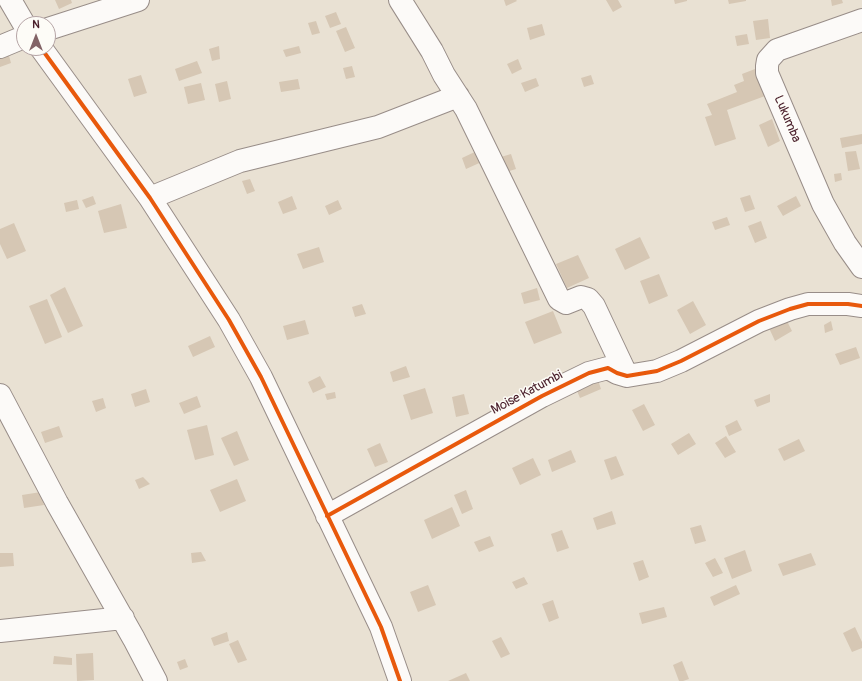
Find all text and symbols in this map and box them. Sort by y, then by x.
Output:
north arrow [16,16,56,56]
text: N [32,18,40,31]
street label: Lukumba [770,93,804,145]
street label: Moise Katumbi [489,368,565,418]

